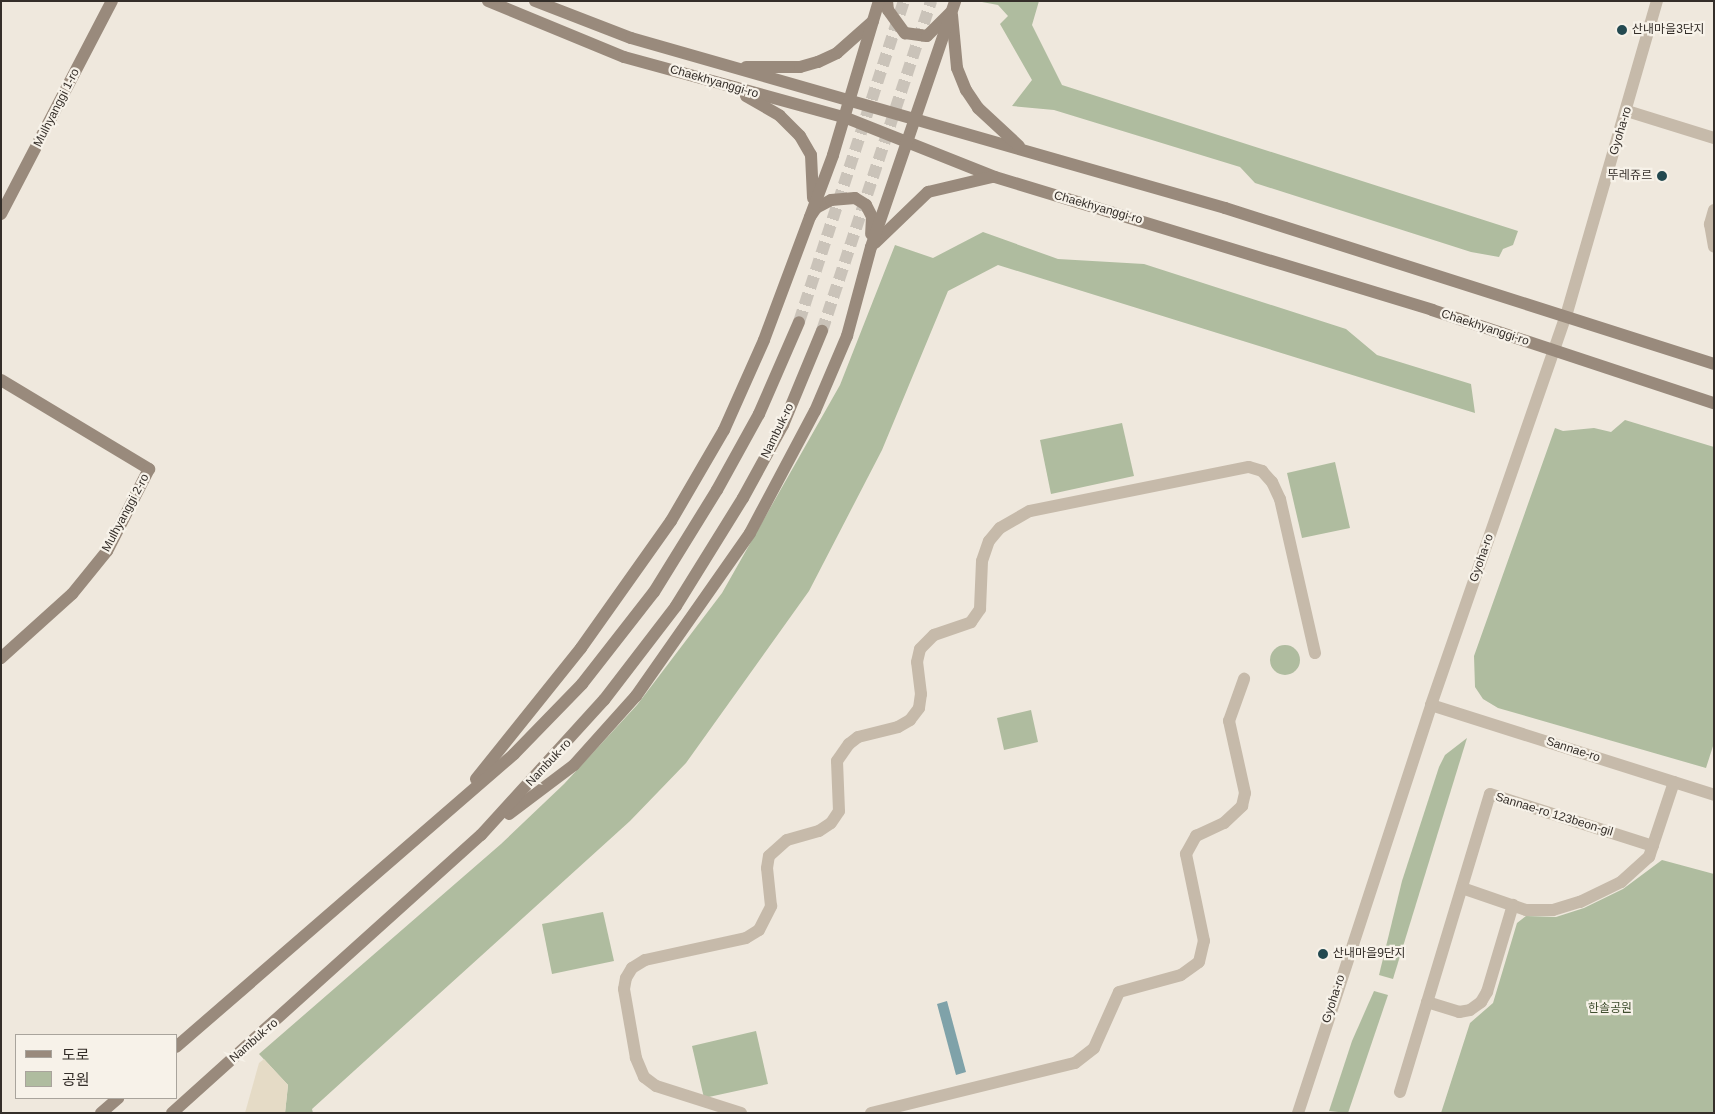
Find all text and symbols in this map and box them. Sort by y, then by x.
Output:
place label: 산내마을3단지 [1632,23,1705,37]
marker: 산내마을3단지 [1616,24,1628,36]
street label: Chaekhyanggi-ro [668,62,760,102]
street label: Mulhyanggi 1-ro [31,66,83,150]
street label: Gyoha-ro [1607,105,1635,157]
place label: 뚜레쥬르 [1608,169,1652,183]
marker: 뚜레쥬르 [1656,170,1668,182]
street label: Chaekhyanggi-ro [1052,188,1144,228]
street label: Chaekhyanggi-ro [1439,307,1531,349]
street label: Nambuk-ro [759,401,797,461]
street label: Mulhyanggi 2-ro [99,472,153,554]
street label: Gyoha-ro [1467,532,1497,584]
street label: Sannae-ro [1544,734,1602,766]
street label: Nambuk-ro [523,736,575,790]
street label: Sannae-ro 123beon-gil [1494,790,1614,840]
place label: 산내마을9단지 [1333,947,1406,961]
marker: 산내마을9단지 [1317,948,1329,960]
street label: Gyoha-ro [1319,973,1349,1025]
park label: 한솔공원 [1588,1002,1632,1016]
street label: Nambuk-ro [227,1016,281,1066]
legend [15,1034,178,1099]
text: 도로 [62,1046,90,1063]
text: 공원 [62,1071,90,1088]

